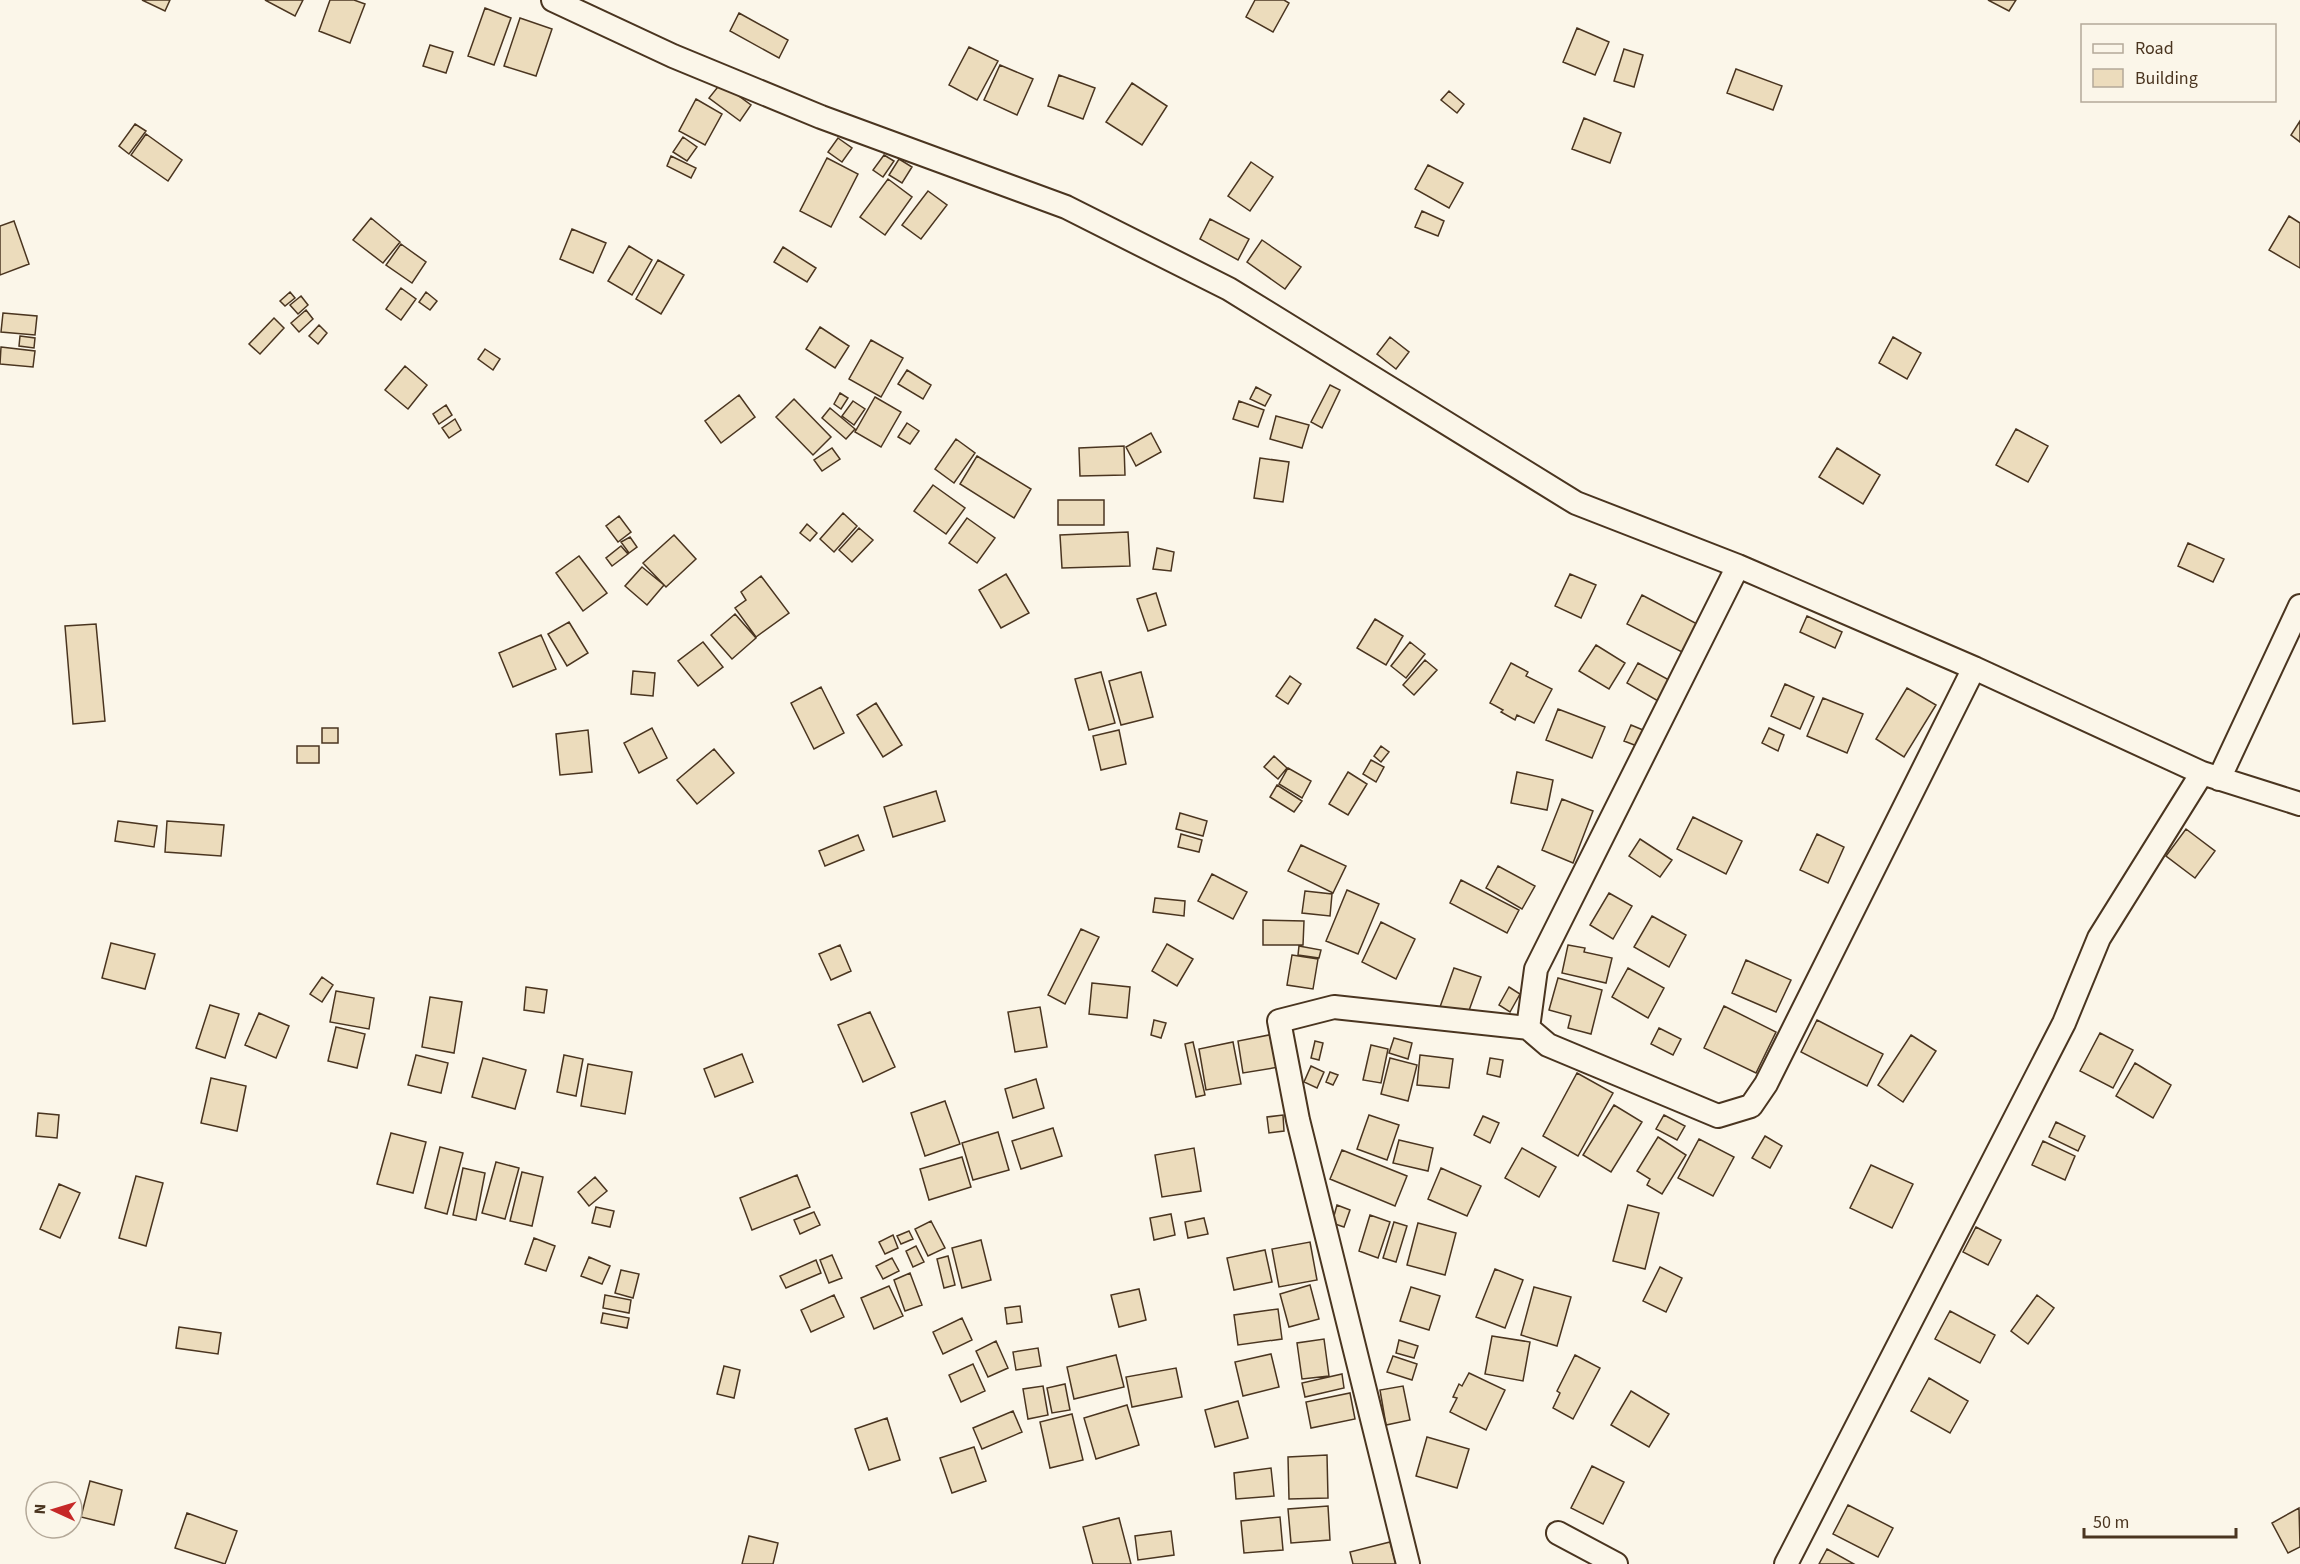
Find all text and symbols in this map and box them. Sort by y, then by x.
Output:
legend [2081,24,2276,102]
text: Road [2135,36,2174,61]
text: Building [2135,66,2198,91]
north arrow [24,1480,84,1540]
scale bar [2084,1501,2236,1539]
text: N [29,1503,51,1515]
text: 50 m [2093,1510,2129,1535]

